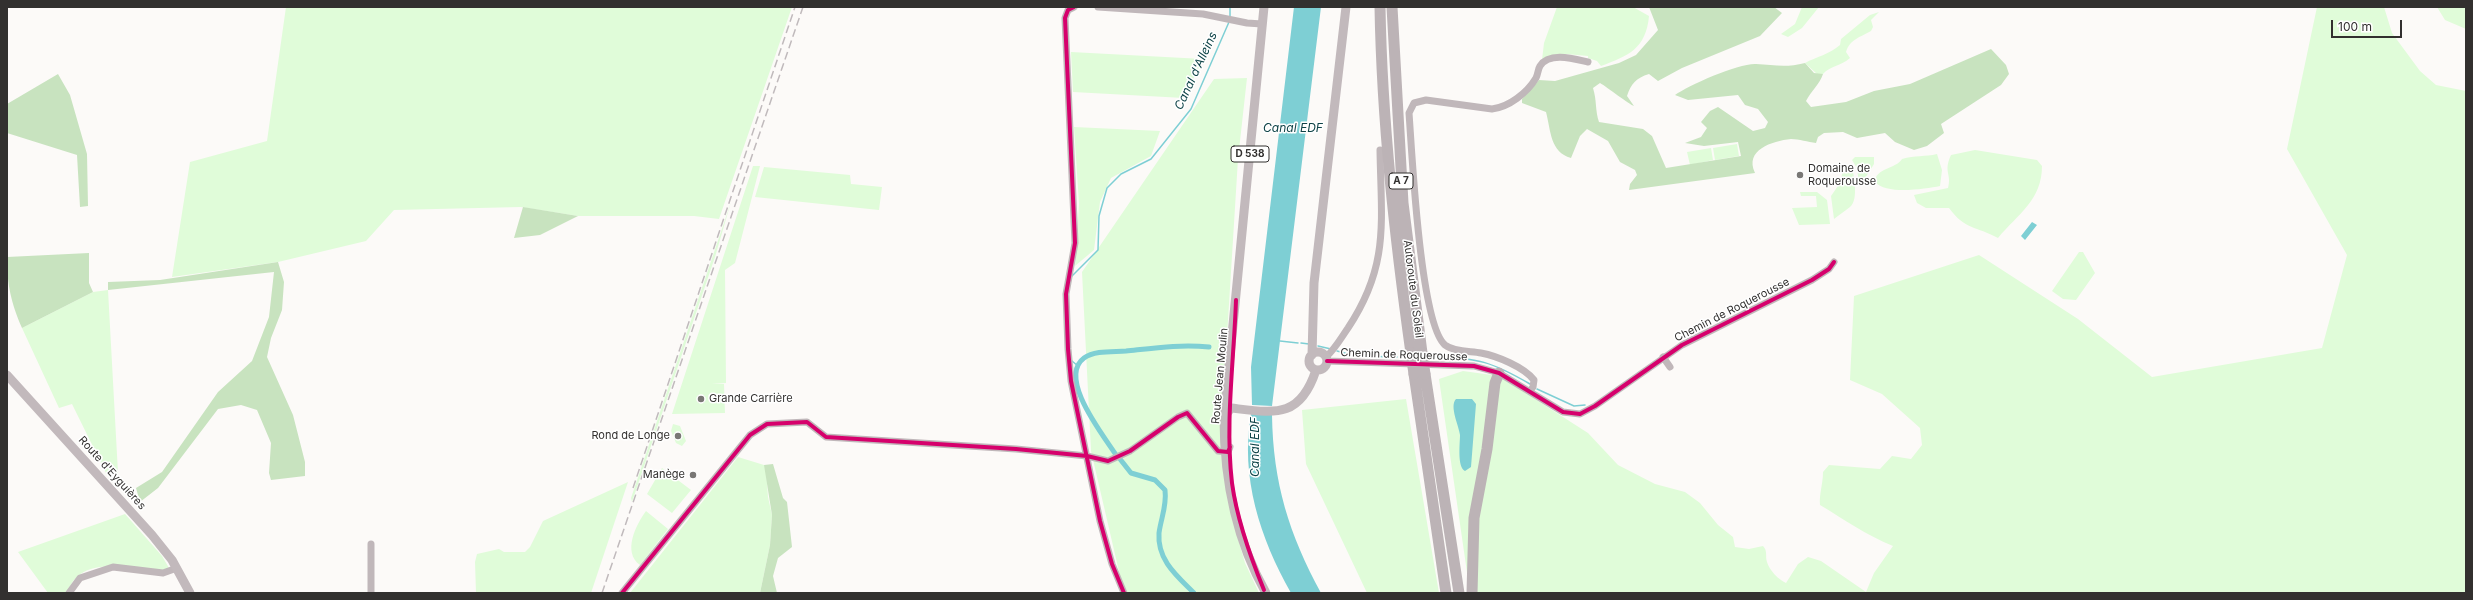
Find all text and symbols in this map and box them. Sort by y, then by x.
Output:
scale bar [2333,12,2404,38]
text: 100 m [2338,19,2372,34]
water label: Canal d'Alleins [1172,30,1220,112]
water label: Canal EDF [1263,121,1323,135]
road number: D 538 [1231,146,1269,162]
place label: Domaine de Roquerousse [1808,162,1876,188]
marker: Domaine de Roquerousse [1795,170,1805,180]
road number: A 7 [1389,173,1413,189]
street label: Autoroute du Soleil [1400,239,1426,339]
street label: Chemin de Roquerousse [1672,275,1792,345]
street label: Route Jean Moulin [1209,327,1231,425]
street label: Chemin de Roquerousse [1340,346,1468,364]
place label: Grande Carrière [709,392,793,406]
marker: Grande Carrière [696,394,706,404]
water label: Canal EDF [1248,417,1262,477]
place label: Rond de Longe [591,429,670,443]
marker: Rond de Longe [673,431,683,441]
street label: Route d'Eyguières [76,434,148,512]
place label: Manège [643,468,685,482]
marker: Manège [688,470,698,480]

